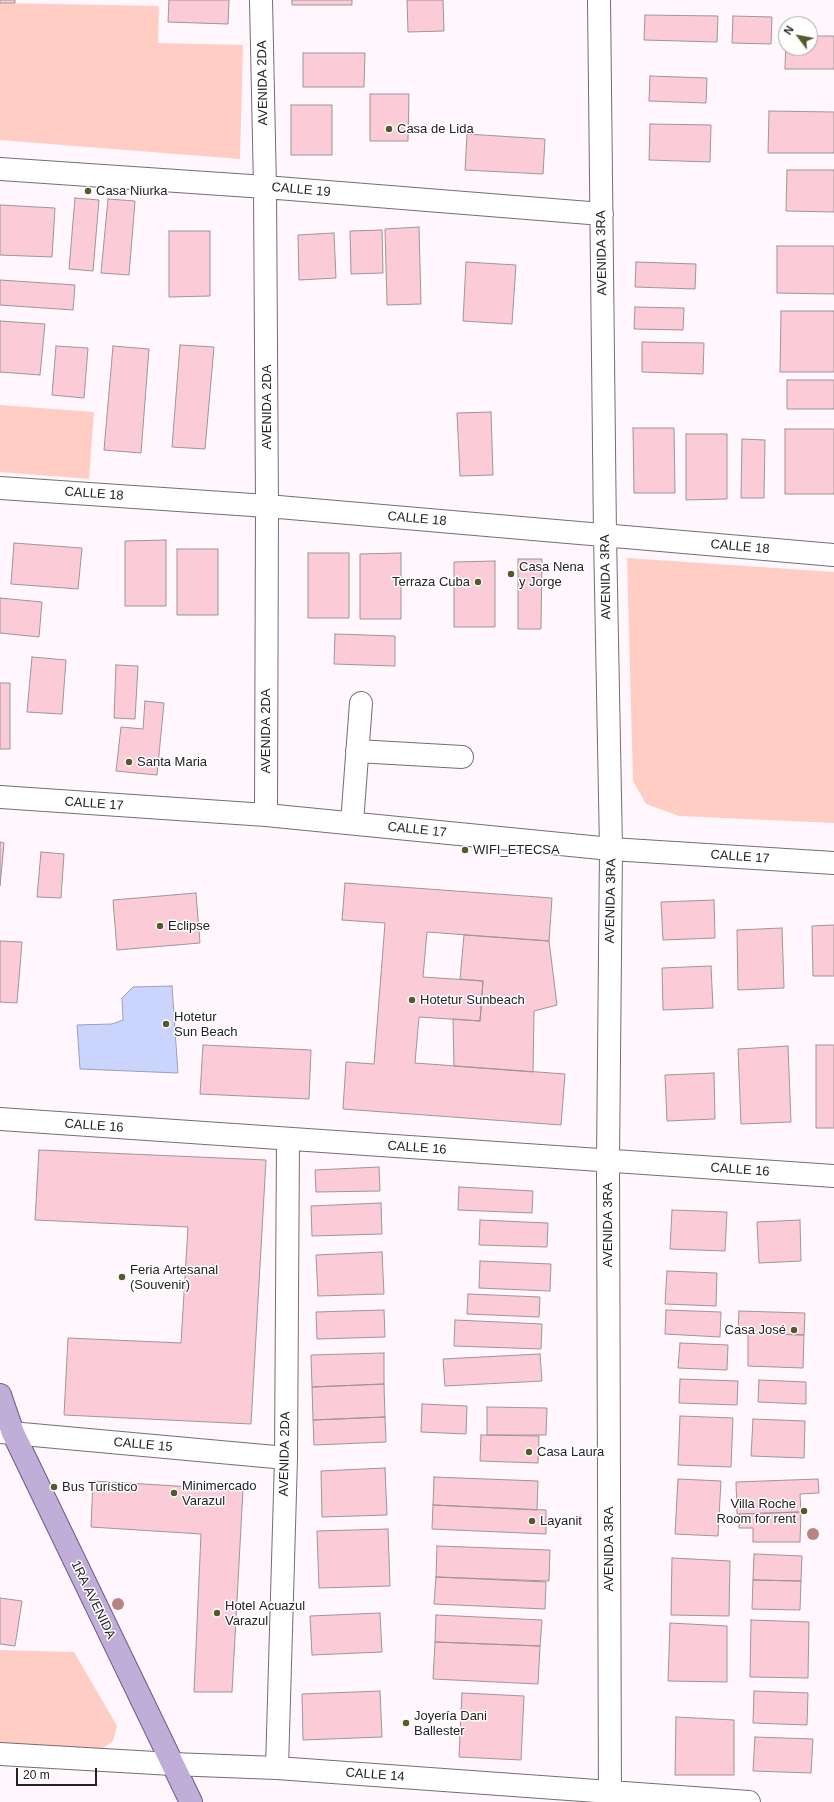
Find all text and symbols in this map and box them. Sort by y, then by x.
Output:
north arrow [778,16,818,56]
text: N [781,24,796,37]
street label: AVENIDA 2DA [254,40,272,126]
place label: Casa de Lida [397,121,474,137]
marker: Casa de Lida [384,124,394,134]
street label: CALLE 19 [271,180,331,200]
place label: Casa Niurka [96,183,168,199]
marker: Casa Niurka [83,186,93,196]
street label: AVENIDA 3RA [593,210,611,296]
street label: AVENIDA 2DA [259,364,275,450]
street label: CALLE 18 [64,484,124,504]
street label: CALLE 18 [387,509,447,529]
street label: AVENIDA 3RA [597,534,615,620]
street label: CALLE 18 [710,537,770,557]
place label: Casa Nena y Jorge [519,559,584,590]
marker: Casa Nena y Jorge [506,569,516,579]
place label: Terraza Cuba [392,574,470,590]
marker: Terraza Cuba [473,577,483,587]
street label: AVENIDA 2DA [258,688,274,774]
place label: Santa Maria [137,754,207,770]
marker: Santa Maria [124,757,134,767]
street label: CALLE 17 [64,794,124,814]
street label: CALLE 17 [387,819,447,841]
place label: WIFI_ETECSA [473,842,560,858]
marker: WIFI_ETECSA [460,845,470,855]
street label: CALLE 17 [710,847,770,867]
street label: AVENIDA 3RA [602,858,620,944]
place label: Eclipse [168,918,210,934]
marker: Eclipse [155,921,165,931]
place label: Hotetur Sunbeach [420,992,525,1008]
marker: Hotetur Sunbeach [407,995,417,1005]
place label: Hotetur Sun Beach [174,1009,238,1040]
marker: Hotetur Sun Beach [161,1019,171,1029]
street label: CALLE 16 [64,1116,124,1136]
street label: CALLE 16 [387,1138,447,1158]
street label: CALLE 16 [710,1160,770,1180]
street label: AVENIDA 3RA [600,1182,616,1268]
place label: Feria Artesanal (Souvenir) [130,1262,218,1293]
marker: Feria Artesanal (Souvenir) [117,1272,127,1282]
place label: Casa José [725,1322,786,1338]
marker: Casa José [789,1325,799,1335]
street label: AVENIDA 2DA [276,1411,294,1497]
street label: CALLE 15 [113,1435,173,1455]
place label: Casa Laura [537,1444,604,1460]
marker: Casa Laura [524,1447,534,1457]
place label: Minimercado Varazul [182,1478,256,1509]
place label: Bus Turístico [62,1479,137,1495]
marker: Bus Turístico [49,1482,59,1492]
marker: Minimercado Varazul [169,1488,179,1498]
place label: Villa Roche Room for rent [717,1496,796,1527]
street label: AVENIDA 3RA [601,1506,617,1592]
marker: Villa Roche Room for rent [799,1506,809,1516]
place label: Layanit [540,1513,582,1529]
marker: Layanit [527,1516,537,1526]
street label: 1RA AVENIDA [67,1558,119,1642]
place label: Hotel Acuazul Varazul [225,1598,305,1629]
marker: Hotel Acuazul Varazul [212,1608,222,1618]
place label: Joyería Dani Ballester [414,1708,487,1739]
marker: Joyería Dani Ballester [401,1718,411,1728]
scale bar [18,1760,99,1786]
street label: CALLE 14 [345,1765,405,1785]
text: 20 m [23,1768,50,1782]

